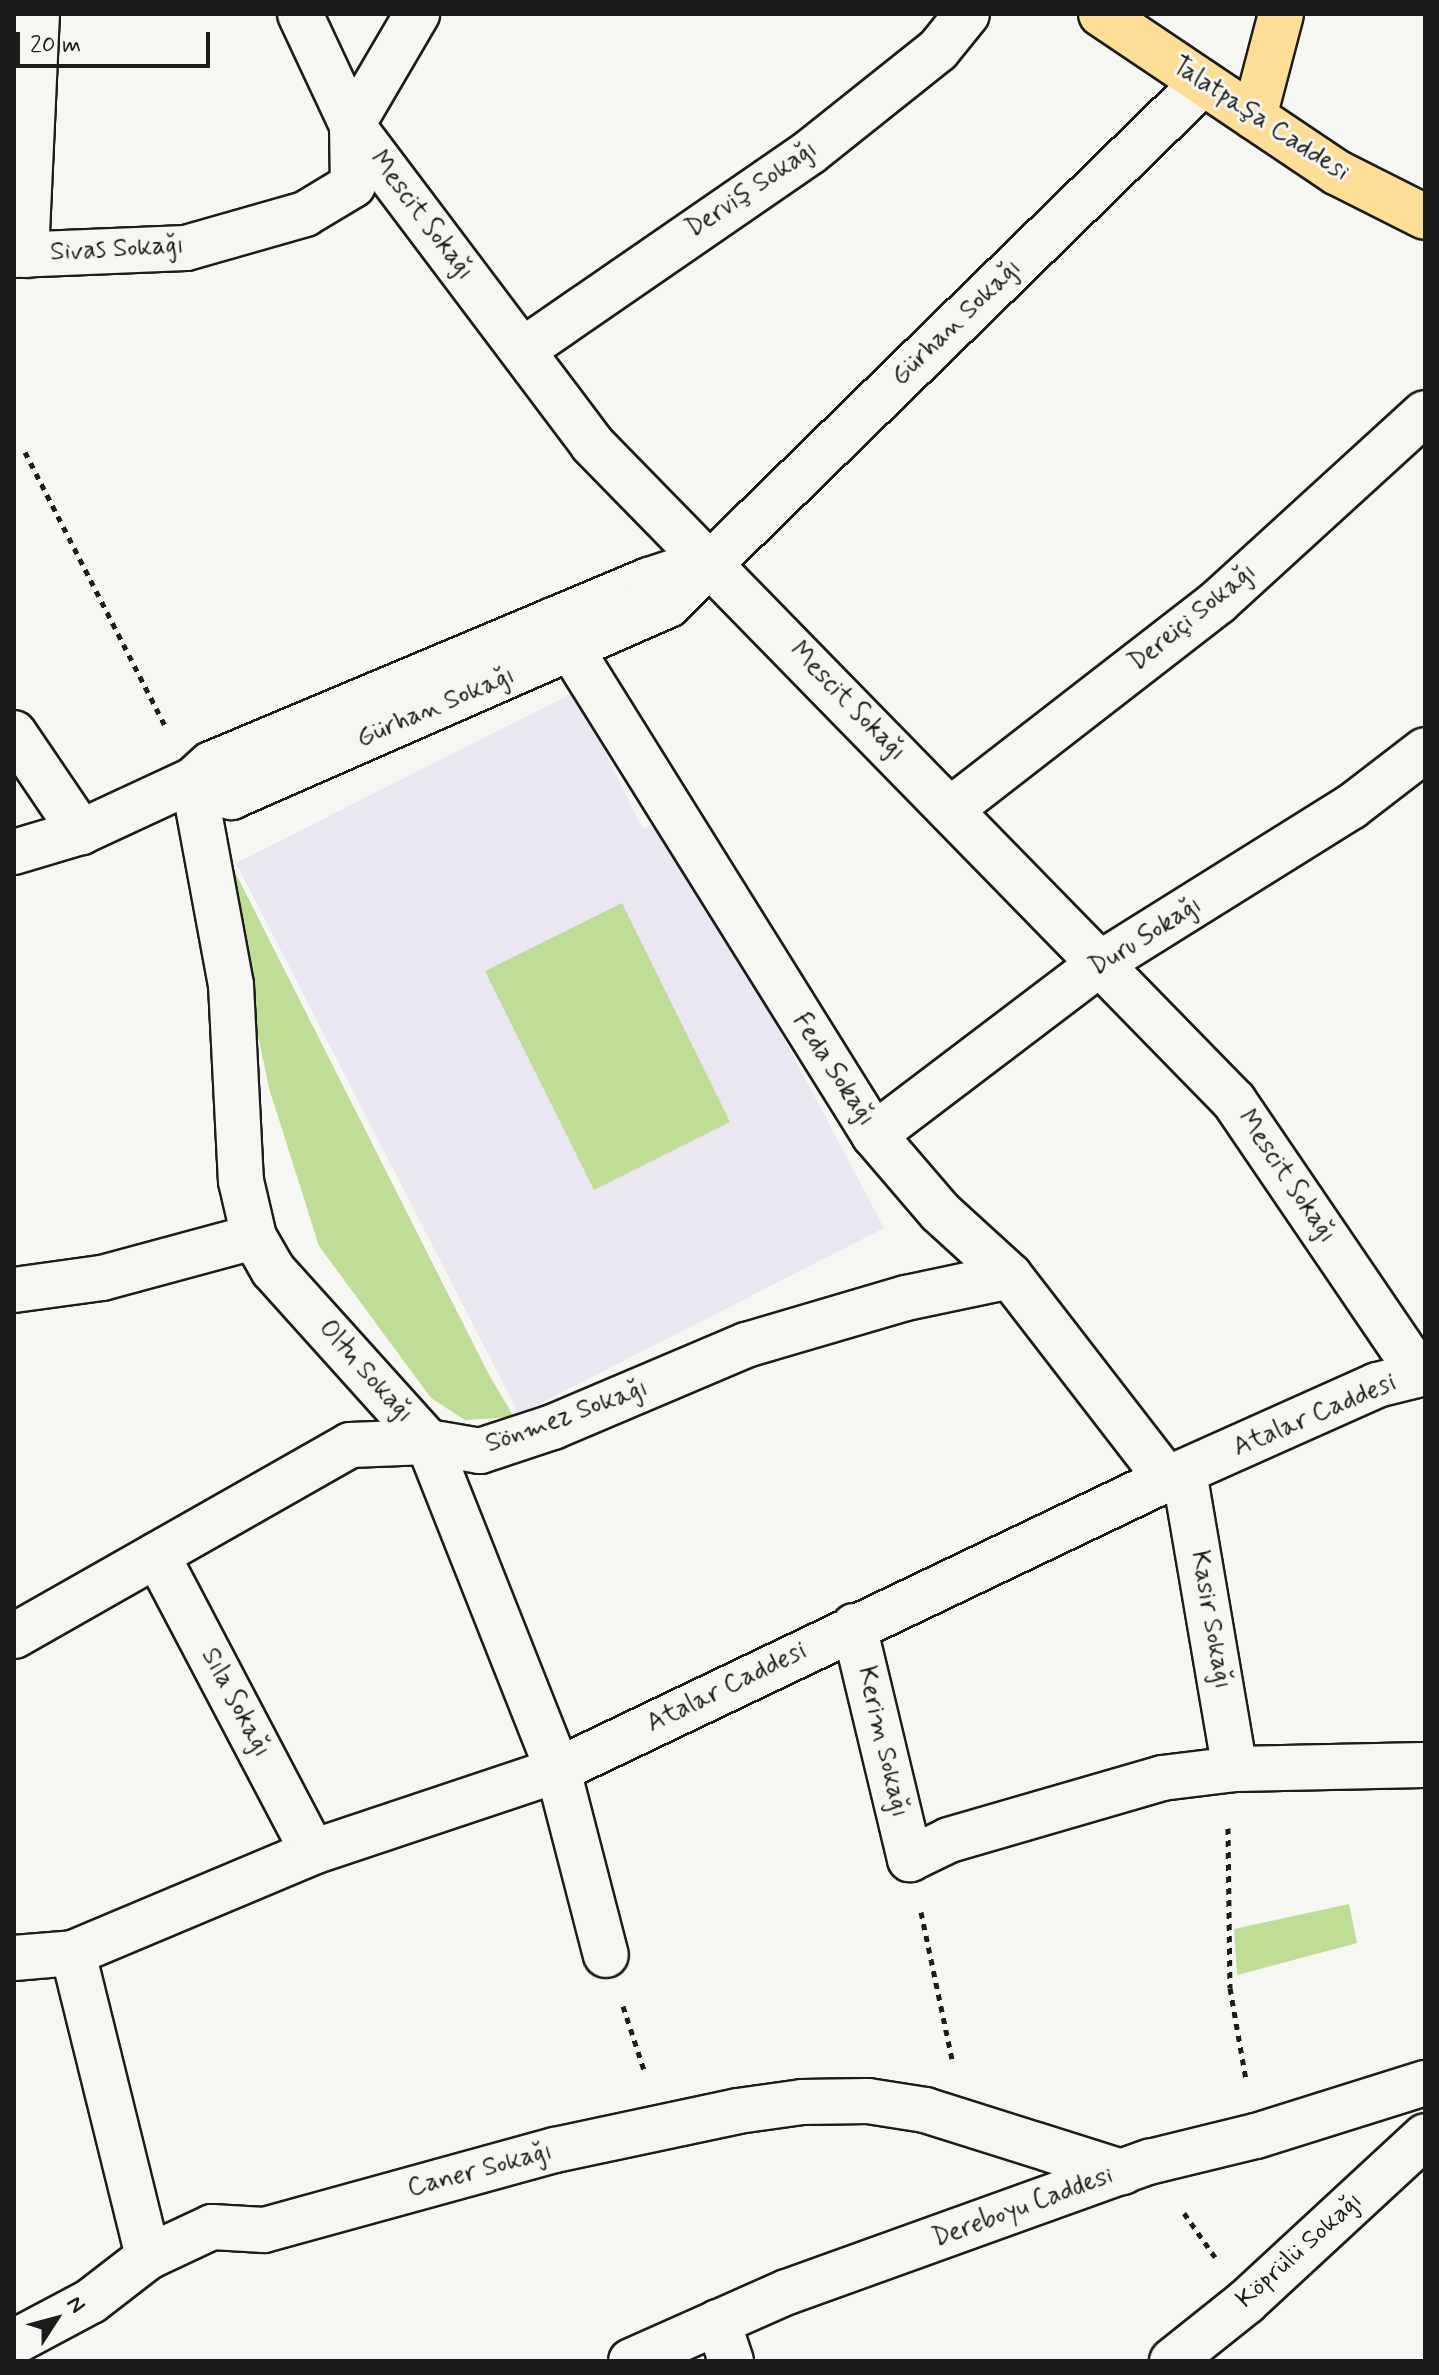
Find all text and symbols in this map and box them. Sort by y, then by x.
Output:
scale bar [20,16,214,66]
text: 20 m [30,30,81,61]
street label: Talatpaşa Caddesi [1165,51,1355,189]
street label: Derviş Sokağı [680,135,824,245]
street label: Mescit Sokağı [361,144,481,288]
street label: Sivas Sokağı [49,231,185,269]
street label: Gürhan Sokağı [886,254,1028,392]
street label: Dereiçi Sokağı [1124,558,1262,678]
street label: Mescit Sokağı [781,635,913,769]
street label: Gürhan Sokağı [353,661,519,755]
street label: Duru Sokağı [1083,890,1209,984]
street label: Feda Sokağı [784,1007,882,1133]
street label: Mescit Sokağı [1229,1103,1343,1251]
street label: Oltu Sokağı [311,1314,419,1430]
street label: Atalar Caddesi [1229,1368,1401,1464]
street label: Sönmez Sokağı [483,1374,651,1460]
street label: Kasir Sokağı [1182,1548,1238,1692]
street label: Atalar Caddesi [642,1636,812,1740]
street label: Sıla Sokağı [193,1643,277,1763]
street label: Kerim Sokağı [849,1663,915,1821]
street label: Caner Sokağı [404,2137,556,2205]
street label: Dereboyu Caddesi [926,2160,1120,2256]
street label: Köprülü Sokağı [1231,2186,1369,2316]
north arrow [16,2279,96,2359]
text: N [60,2291,91,2319]

